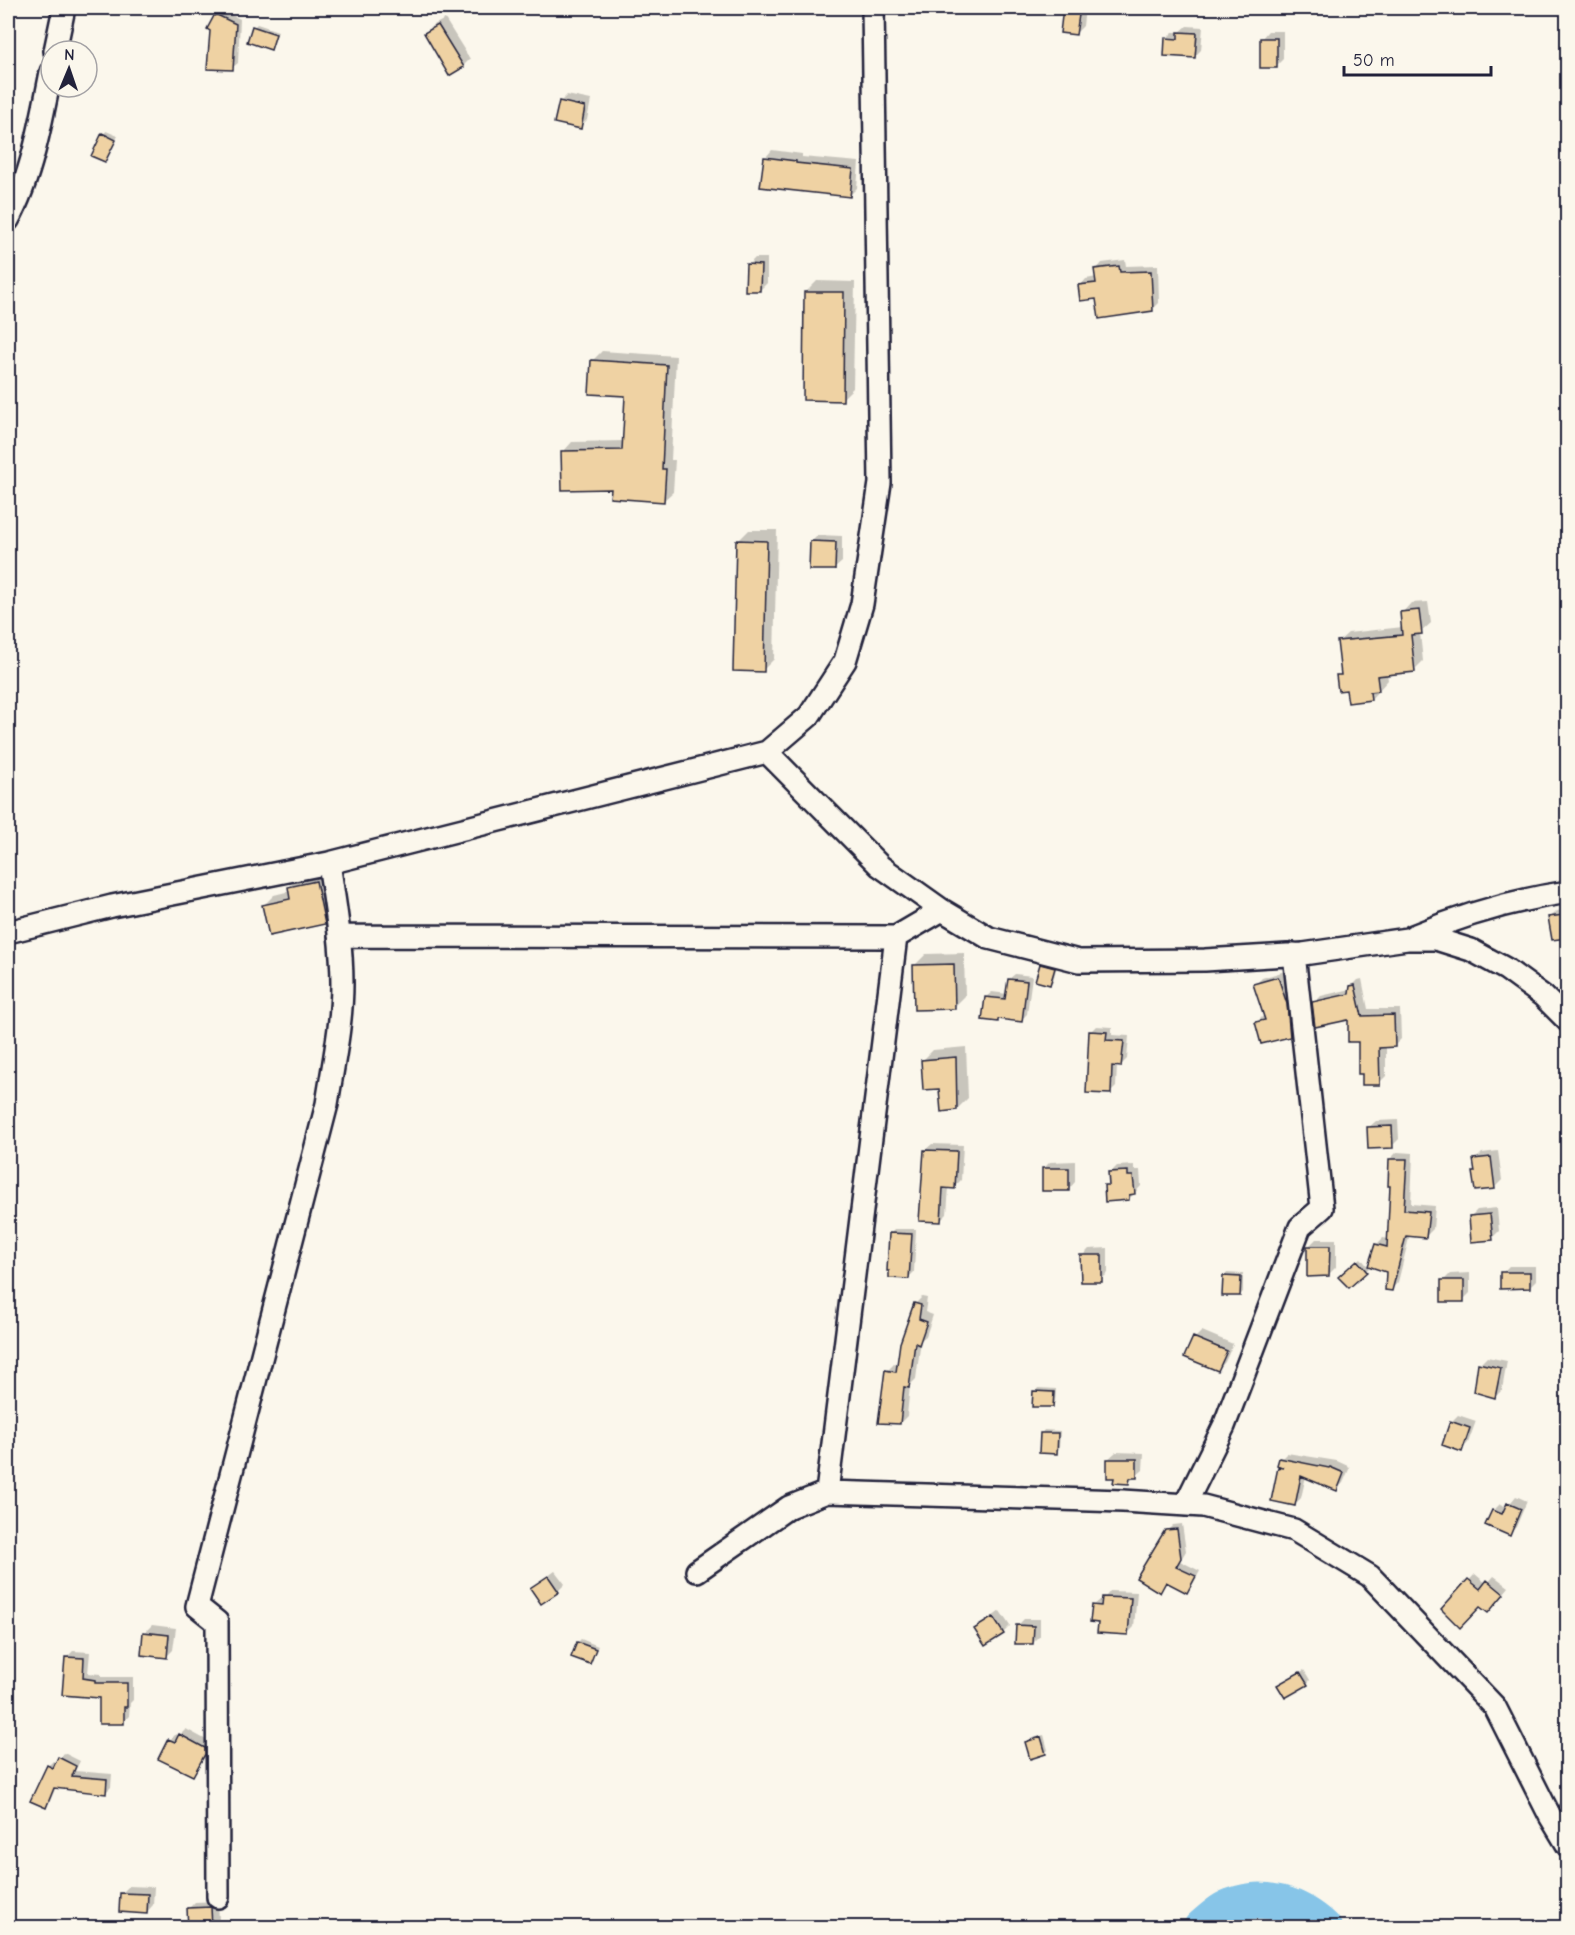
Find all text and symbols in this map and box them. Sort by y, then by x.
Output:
north arrow [39,39,99,99]
scale bar [1344,39,1491,77]
text: N [64,46,75,64]
text: 50 m [1353,50,1395,71]

